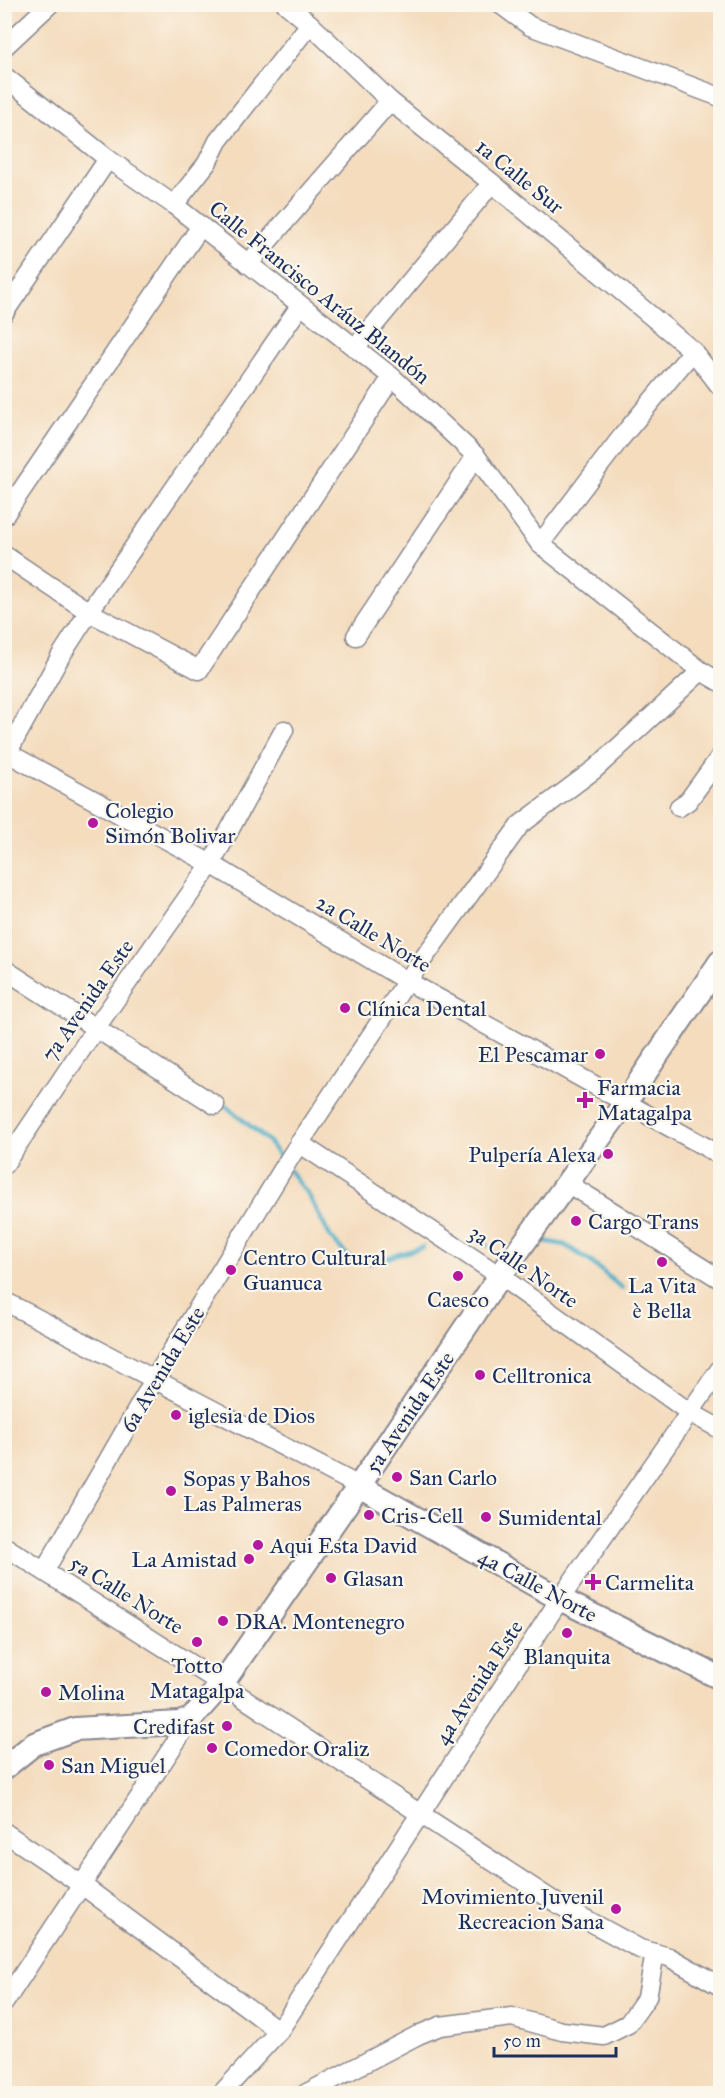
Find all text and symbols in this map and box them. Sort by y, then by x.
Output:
street label: 1a Calle Sur [470,133,570,221]
street label: Calle Francisco Aráuz Blandón [204,195,436,390]
place label: Colegio Simón Bolivar [105,797,236,849]
marker: Colegio Simón Bolivar [86,816,100,830]
street label: 2a Calle Norte [311,888,436,978]
street label: 7a Avenida Este [35,934,139,1067]
place label: Clínica Dental [357,995,487,1022]
marker: Clínica Dental [338,1001,352,1015]
place label: El Pescamar [478,1041,589,1068]
marker: El Pescamar [593,1047,607,1061]
place label: Farmacia Matagalpa [597,1074,693,1126]
marker: Farmacia Matagalpa [578,1093,592,1107]
place label: Pulpería Alexa [468,1141,597,1168]
marker: Pulpería Alexa [601,1147,615,1161]
place label: Cargo Trans [588,1208,699,1235]
marker: Cargo Trans [569,1214,583,1228]
street label: 3a Calle Norte [464,1219,584,1314]
place label: Centro Cultural Guanuca [243,1244,387,1296]
marker: La Vita è Bella [655,1255,669,1269]
marker: Centro Cultural Guanuca [224,1263,238,1277]
marker: Caesco [451,1269,465,1283]
place label: La Vita è Bella [628,1272,697,1324]
place label: Caesco [427,1286,489,1313]
street label: 6a Avenida Este [114,1301,211,1437]
street label: 5a Avenida Este [359,1346,460,1478]
place label: Celltronica [492,1362,592,1389]
marker: Celltronica [473,1368,487,1382]
place label: iglesia de Dios [188,1402,315,1429]
marker: iglesia de Dios [169,1408,183,1422]
place label: San Carlo [409,1464,497,1491]
place label: Sopas y Bahos Las Palmeras [183,1465,310,1517]
marker: San Carlo [390,1470,404,1484]
marker: Sopas y Bahos Las Palmeras [164,1484,178,1498]
place label: Cris-Cell [381,1502,463,1529]
place label: Sumidental [498,1504,602,1531]
marker: Cris-Cell [362,1508,376,1522]
marker: Sumidental [479,1510,493,1524]
place label: Aqui Esta David [269,1532,417,1559]
marker: Aqui Esta David [251,1538,265,1552]
street label: 4a Calle Norte [474,1543,602,1628]
place label: La Amistad [131,1546,237,1573]
street label: 5a Calle Norte [65,1549,189,1640]
marker: La Amistad [242,1552,256,1566]
place label: Glasan [343,1565,404,1592]
place label: Carmelita [605,1569,695,1596]
marker: Glasan [324,1571,338,1585]
marker: Carmelita [586,1575,600,1589]
place label: DRA. Montenegro [235,1608,405,1635]
marker: DRA. Montenegro [216,1614,230,1628]
street label: 4a Avenida Este [428,1615,529,1750]
marker: Blanquita [560,1626,574,1640]
marker: Totto Matagalpa [190,1635,204,1649]
place label: Blanquita [524,1643,611,1670]
place label: Totto Matagalpa [150,1652,245,1704]
place label: Molina [58,1679,125,1706]
marker: Molina [39,1685,53,1699]
place label: Credifast [133,1713,215,1740]
marker: Credifast [220,1719,234,1733]
place label: Comedor Oraliz [224,1735,369,1762]
marker: Comedor Oraliz [205,1741,219,1755]
place label: San Miguel [61,1752,166,1779]
marker: San Miguel [42,1758,56,1772]
place label: Movimiento Juvenil Recreacion Sana [421,1883,605,1935]
marker: Movimiento Juvenil Recreacion Sana [609,1902,623,1916]
scale bar [494,2020,616,2058]
text: 50 m [503,2030,541,2052]

